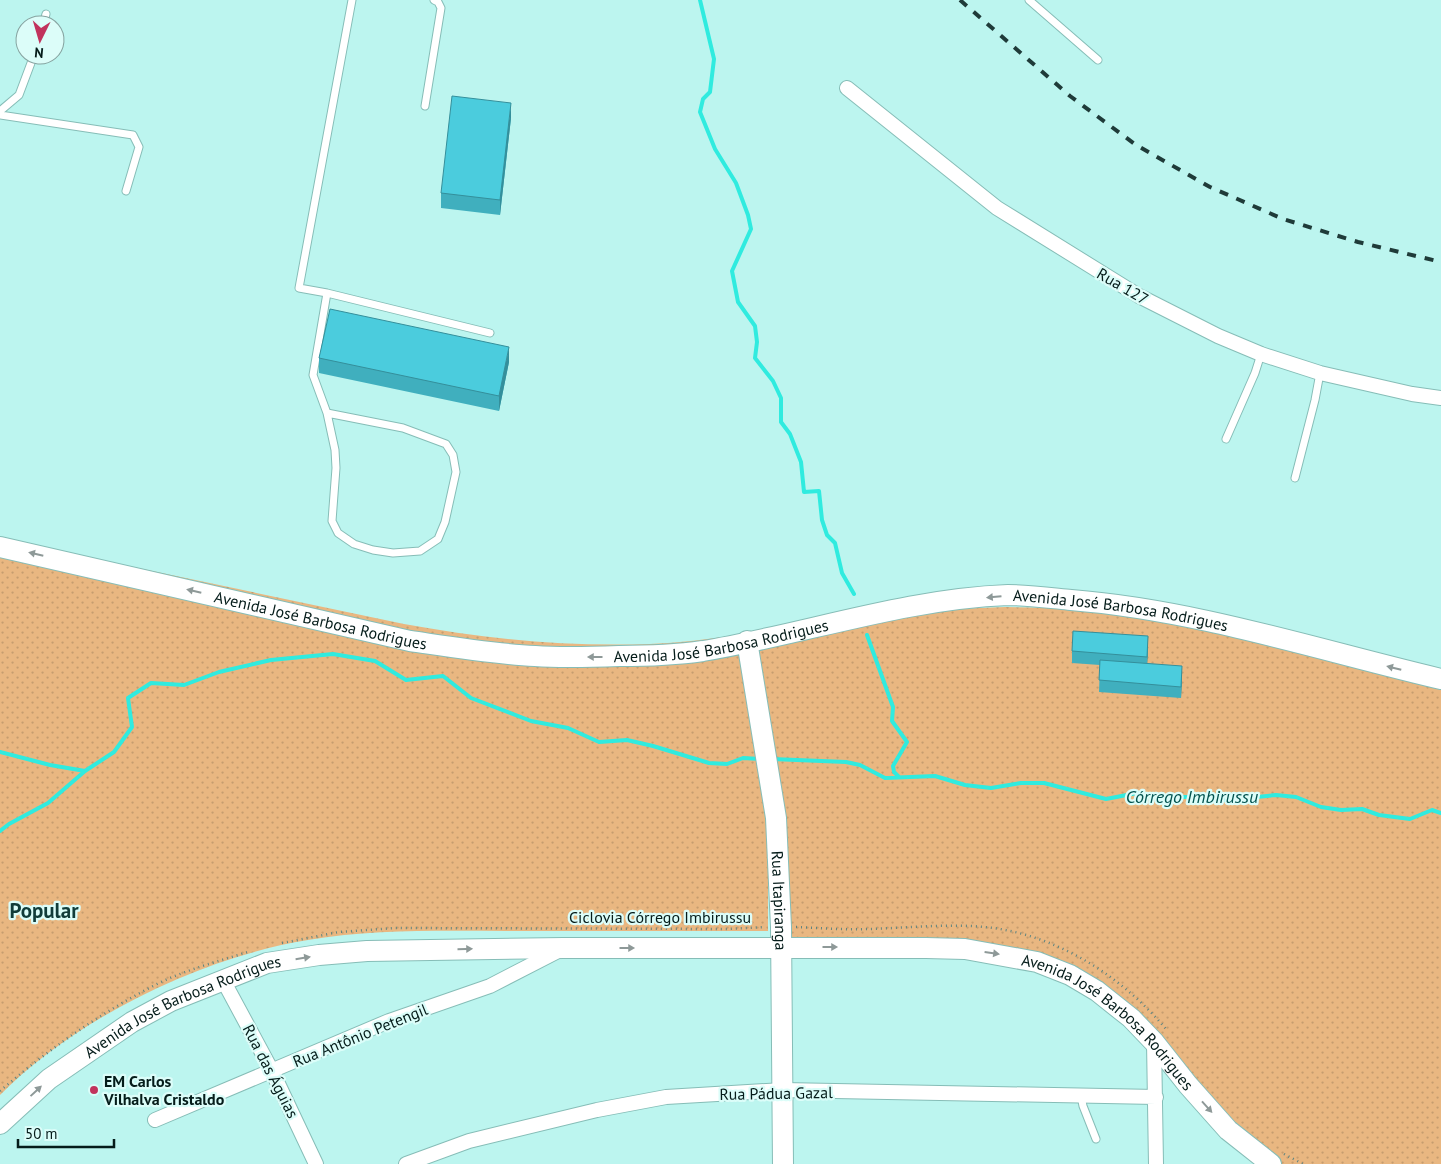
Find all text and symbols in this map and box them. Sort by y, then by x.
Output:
north arrow [15,15,65,65]
text: N [33,44,44,62]
street label: Rua 127 [1094,263,1152,309]
one-way arrow [28,550,43,558]
street label: Avenida José Barbosa Rodrigues [1013,585,1230,635]
street label: Avenida José Barbosa Rodrigues [212,586,429,653]
one-way arrow [187,587,202,595]
one-way arrow [986,593,1002,601]
street label: Avenida José Barbosa Rodrigues [613,614,831,666]
one-way arrow [587,653,603,661]
one-way arrow [1386,663,1401,671]
water label: Córrego Imbirussu [1126,785,1258,808]
street label: Rua Itapiranga [768,850,791,951]
district label: Popular [9,897,79,924]
street label: Ciclovia Córrego Imbirussu [569,907,751,927]
one-way arrow [620,943,636,951]
one-way arrow [822,944,838,952]
one-way arrow [457,945,473,953]
street label: Avenida José Barbosa Rodrigues [1020,949,1198,1095]
one-way arrow [984,950,1000,958]
street label: Avenida José Barbosa Rodrigues [80,951,283,1062]
one-way arrow [295,953,311,961]
street label: Rua Antônio Petengil [290,999,431,1071]
street label: Rua das Águias [239,1021,303,1121]
place label: EM Carlos Vilhalva Cristaldo [103,1071,225,1109]
street label: Rua Pádua Gazal [719,1082,833,1104]
marker: EM Carlos Vilhalva Cristaldo [88,1084,100,1096]
one-way arrow [29,1085,41,1097]
one-way arrow [1202,1100,1213,1113]
scale bar [18,1116,114,1148]
text: 50 m [25,1124,58,1143]

